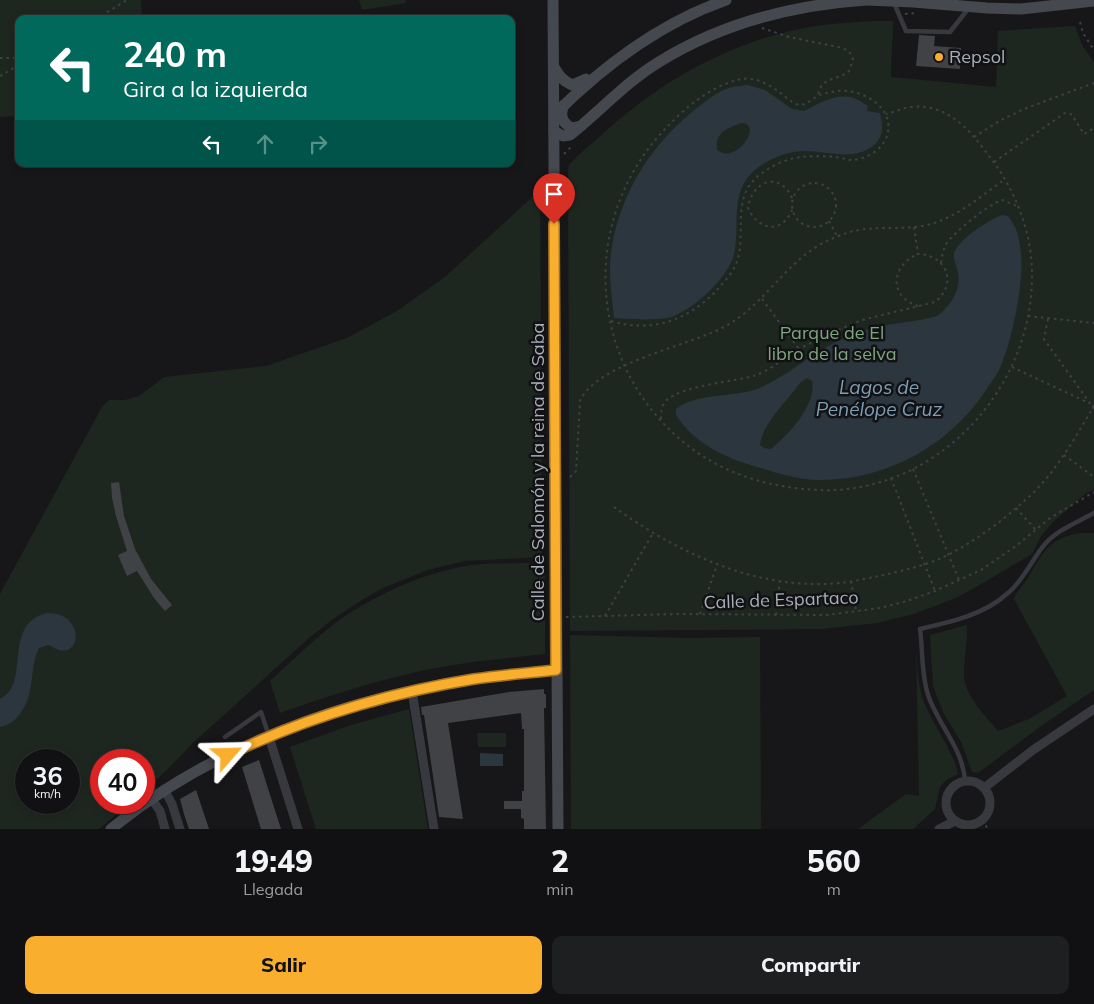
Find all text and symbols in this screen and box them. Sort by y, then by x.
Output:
text: 240 m [123,32,227,76]
icon: left [40,35,105,100]
place label: Repsol [949,45,1005,68]
marker: Repsol [933,51,945,63]
text: Gira a la izquierda [123,75,308,103]
icon: left [198,130,226,158]
icon: ahead [251,130,279,158]
icon: right [304,130,332,158]
pin [533,173,575,224]
icon: arrive [540,180,568,208]
park label: Parque de El libro de la selva [767,321,897,365]
street label: Calle de Salomón y la reina de Saba [526,323,549,621]
water label: Lagos de Penélope Cruz [816,375,942,421]
street label: Calle de Espartaco [703,585,859,614]
position arrow [201,728,253,780]
speed limit sign: 40 [90,749,155,814]
text: 36 [32,760,63,791]
text: km/h [34,786,61,801]
text: 19:49 [233,842,313,880]
text: 2 [551,842,569,880]
text: 560 [807,842,861,880]
text: Llegada [243,879,303,899]
text: min [546,879,574,899]
text: m [827,879,841,899]
button: Salir [25,936,542,994]
button: Compartir [552,936,1069,994]

